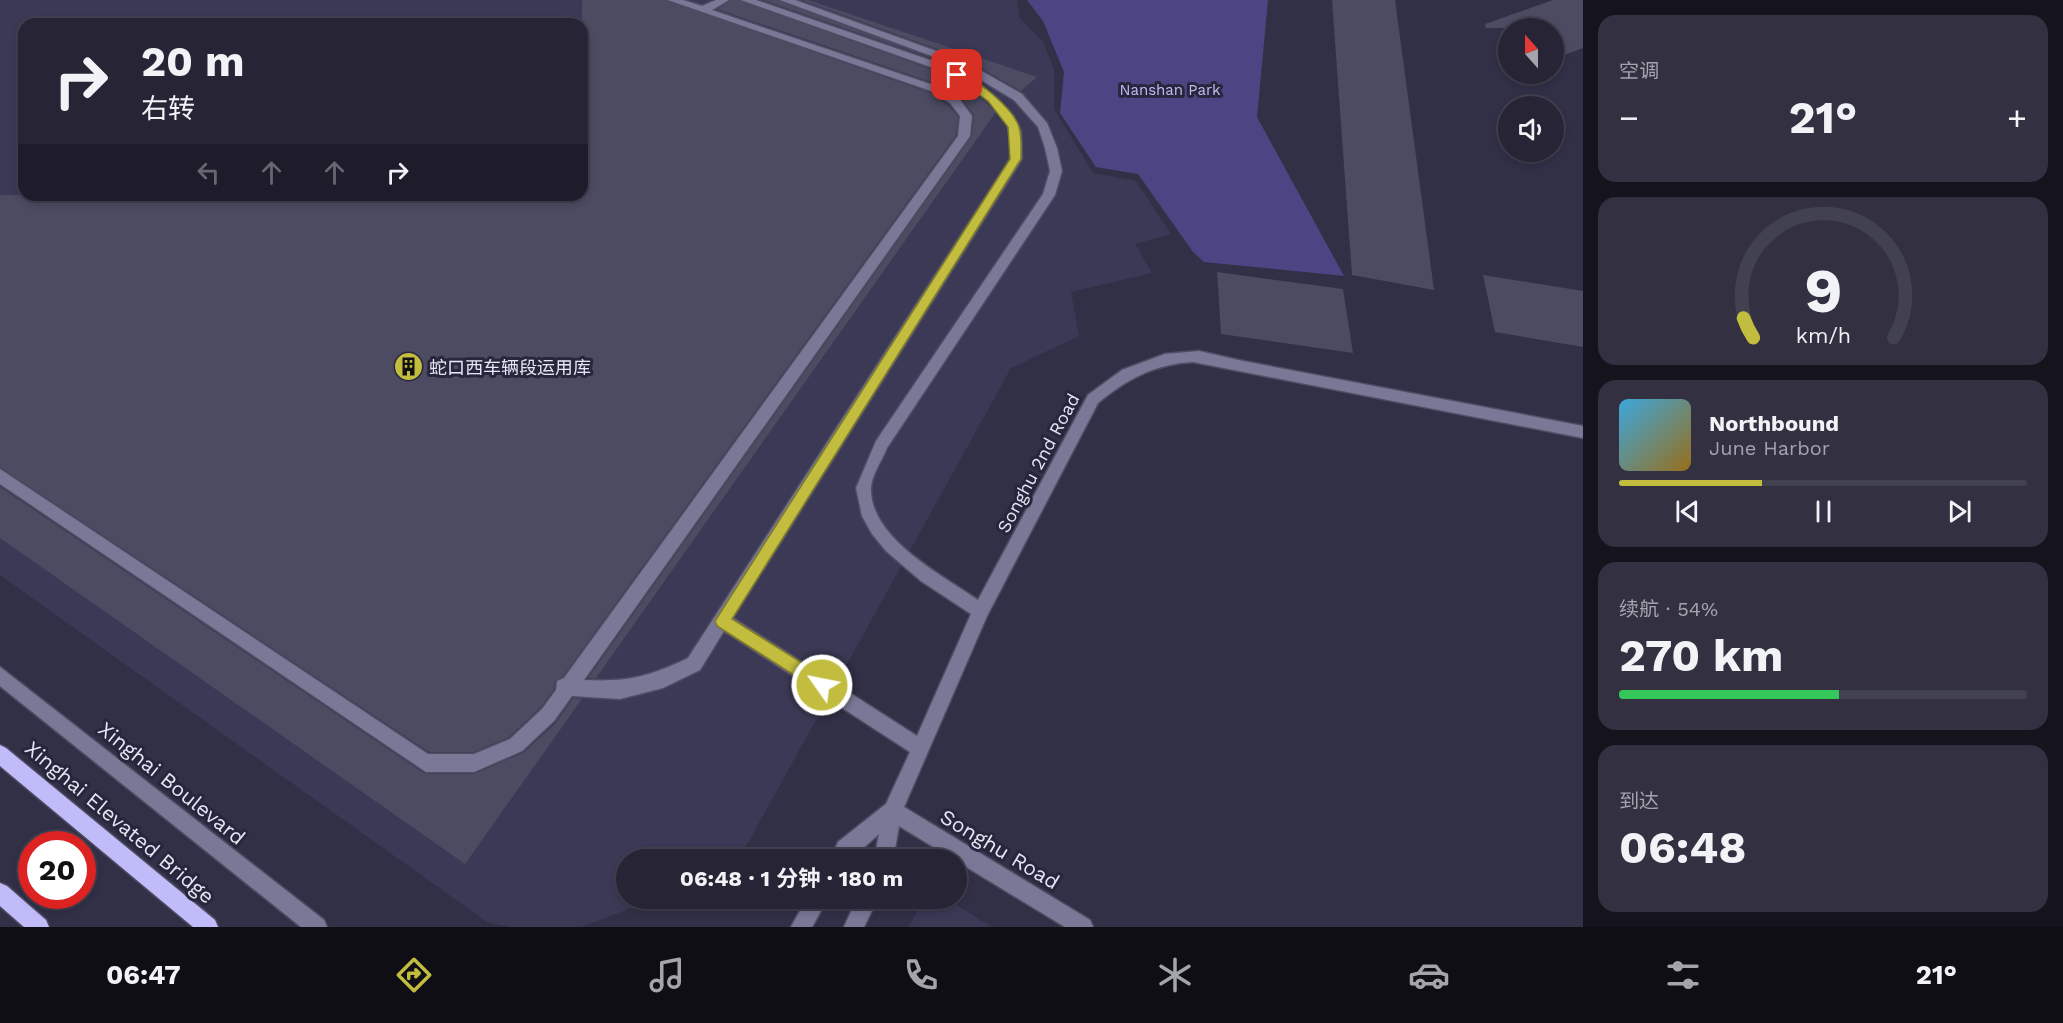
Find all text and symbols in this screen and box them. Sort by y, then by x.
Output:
north arrow [1498,18,1564,84]
map controls [1498,18,1564,162]
text: 20 m [141,37,245,86]
icon: right [42,42,120,120]
pin [931,49,982,100]
icon: arrive [940,58,973,91]
text: 空调 [1619,59,1659,83]
park label: Nanshan Park [1119,81,1221,99]
text: 21° [1789,91,1857,144]
text: 右转 [141,93,195,125]
button: sound [1498,96,1564,162]
text: − [1619,98,1639,137]
text: + [2007,98,2027,137]
icon: left [192,156,225,189]
icon: ahead [255,156,288,189]
icon: ahead [318,156,351,189]
icon: right [381,156,414,189]
text: 9 [1804,254,1842,327]
text: km/h [1795,324,1851,349]
building icon: 蛇口西车辆段运用库 [392,351,424,383]
place label: 蛇口西车辆段运用库 [429,357,591,378]
street label: Songhu 2nd Road [992,390,1084,536]
text: Northbound [1709,411,1839,436]
text: June Harbor [1709,436,1830,460]
icon: previous [1671,495,1704,528]
icon: pause [1807,495,1840,528]
icon: next [1943,495,1976,528]
text: 续航 · 54% [1619,597,1718,621]
text: 270 km [1619,629,1783,682]
position arrow [790,653,854,717]
street label: Xinghai Boulevard [94,716,250,850]
street label: Xinghai Elevated Bridge [20,736,220,908]
text: 到达 [1619,789,1659,813]
street label: Songhu Road [936,804,1064,894]
text: 06:48 [1619,821,1747,874]
speed limit sign: 20 [18,831,96,909]
text: 06:48 · 1 分钟 · 180 m [680,866,903,891]
icon: directions [393,954,435,996]
icon: music [646,954,688,996]
icon: phone [900,954,942,996]
icon: climate [1154,954,1196,996]
icon: car [1408,954,1450,996]
icon: filters [1662,954,1704,996]
text: 06:47 [106,959,181,991]
text: 21° [1916,959,1957,991]

